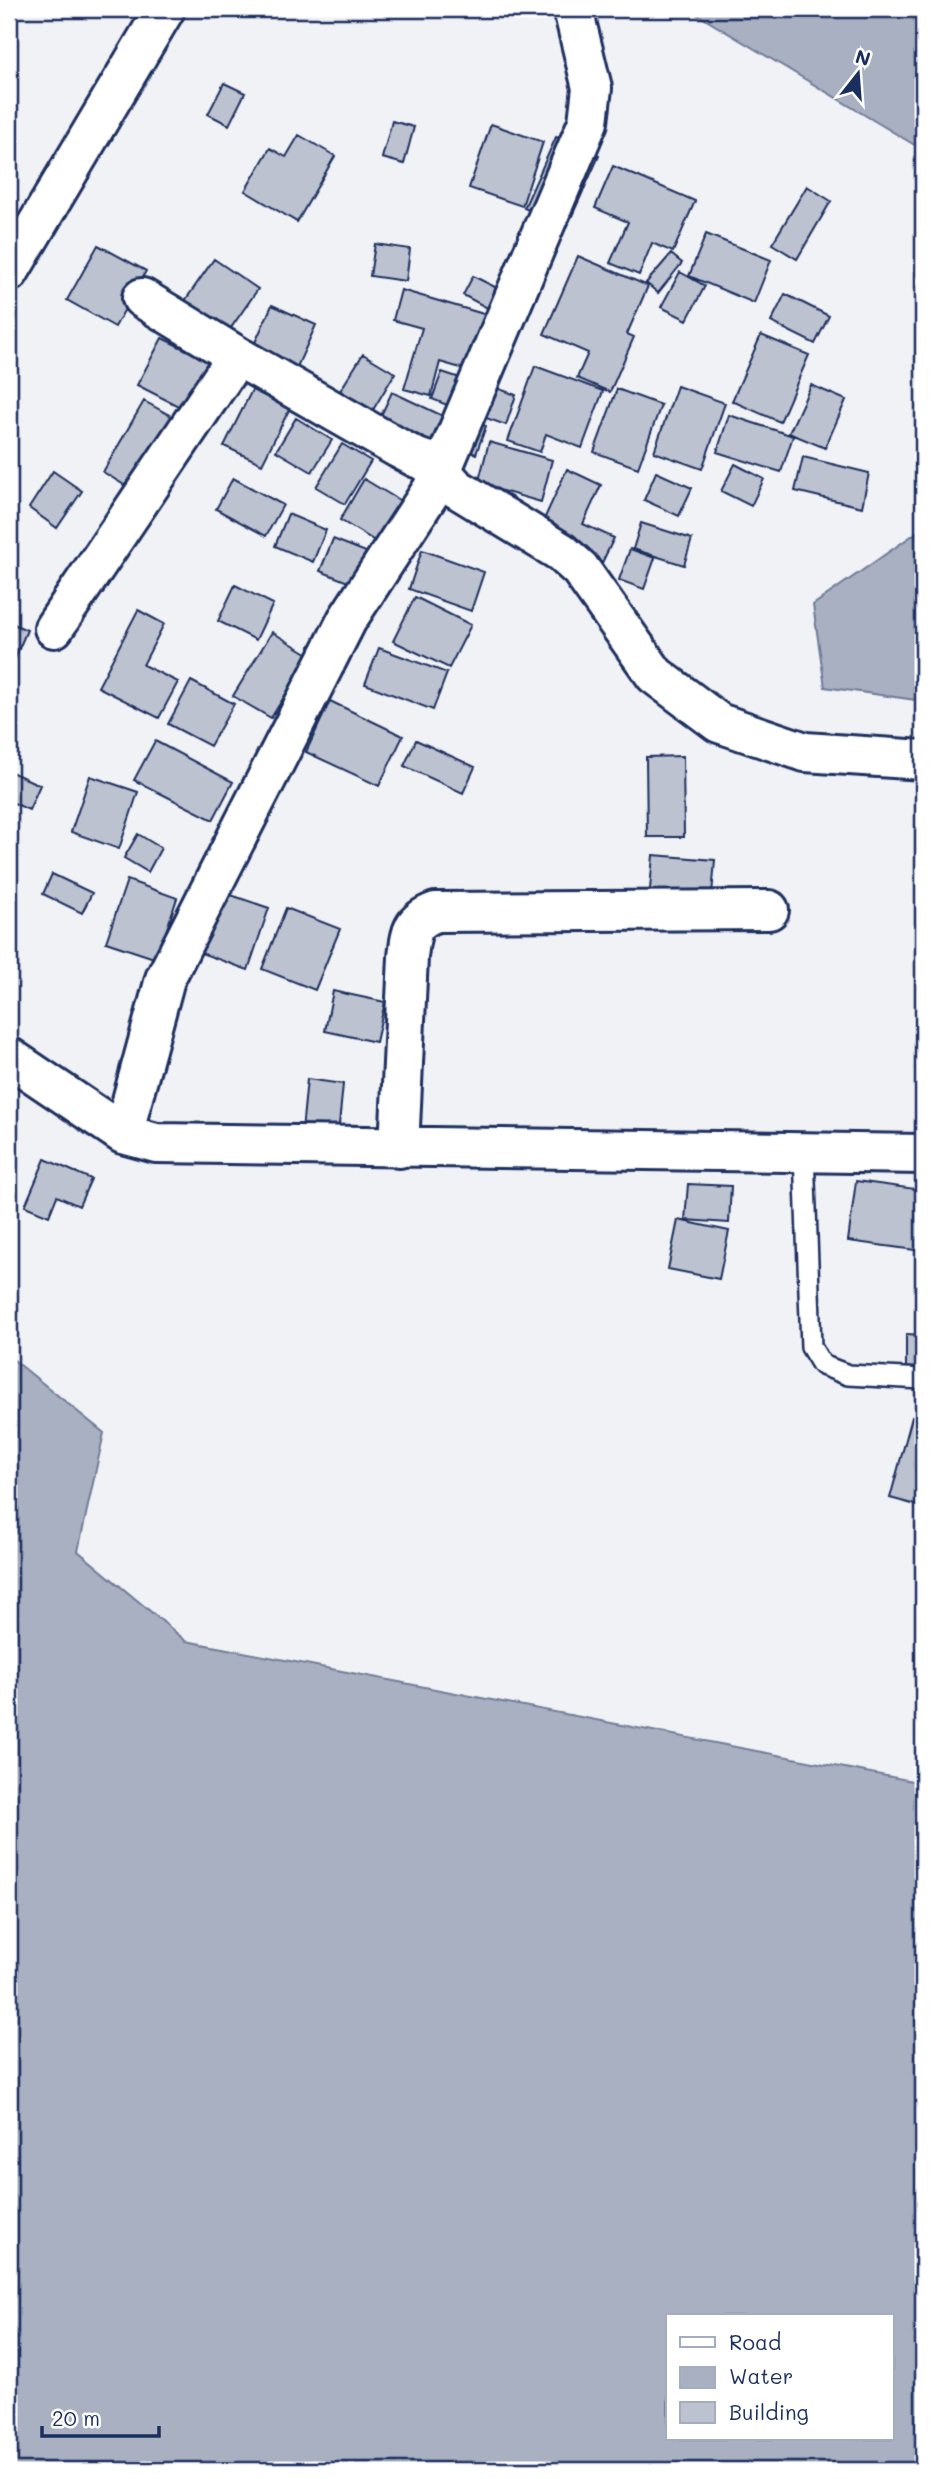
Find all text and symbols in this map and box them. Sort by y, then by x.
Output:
north arrow [824,38,894,108]
text: N [853,43,874,71]
legend [666,2314,894,2440]
text: Road [729,2328,781,2355]
text: Water [729,2362,793,2389]
scale bar [42,2395,159,2439]
text: Building [729,2398,809,2425]
text: 20 m [52,2404,100,2431]

